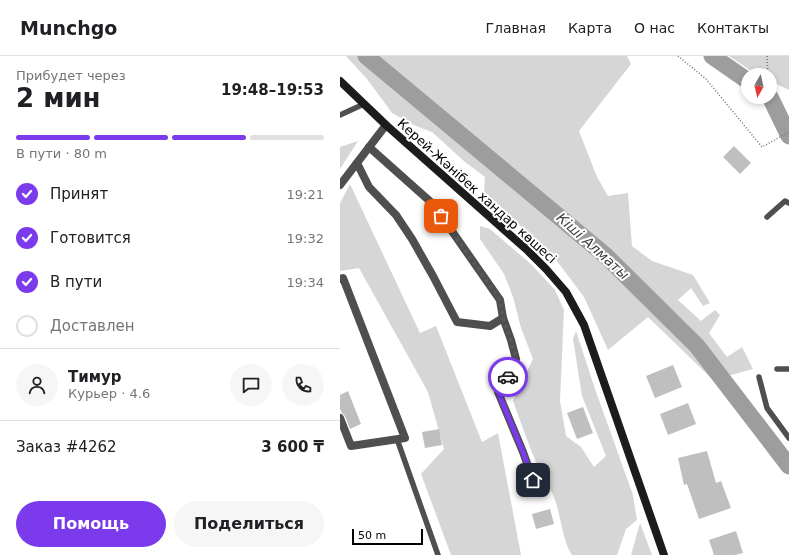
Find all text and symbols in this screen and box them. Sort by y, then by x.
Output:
text: Munchgo [20,17,117,39]
text: Главная [485,20,546,36]
text: Карта [568,20,612,36]
text: О нас [634,20,675,36]
text: Контакты [697,20,769,36]
text: Прибудет через [16,68,126,83]
north arrow [741,68,777,104]
map controls [741,68,777,104]
text: 19:48–19:53 [221,81,324,99]
text: 2 мин [16,83,101,113]
street label: Керей-Жәнібек хандар көшесі [394,116,560,266]
text: В пути · 80 m [16,146,107,161]
icon: check [16,183,38,205]
text: Принят [50,185,108,203]
text: 19:21 [287,187,324,202]
pin [424,199,458,233]
icon: bag [430,205,452,227]
water label: Кіші Алматы [554,209,632,283]
icon: check [16,227,38,249]
text: Готовится [50,229,131,247]
text: 19:32 [287,231,324,246]
icon: check [16,271,38,293]
text: В пути [50,273,102,291]
text: 19:34 [287,275,324,290]
text: Доставлен [50,317,135,335]
courier [488,357,528,397]
button: person [16,364,58,406]
button: chat [230,364,272,406]
button: phone [282,364,324,406]
icon: car [497,366,519,388]
text: Тимур [68,368,122,386]
text: Курьер · 4.6 [68,386,150,401]
text: Заказ #4262 [16,438,117,456]
text: 3 600 ₸ [261,438,324,456]
pin [516,463,550,497]
icon: home [522,469,544,491]
button: Помощь [16,501,166,547]
button: Поделиться [174,501,324,547]
scale bar [352,527,423,546]
text: 50 m [358,529,386,542]

